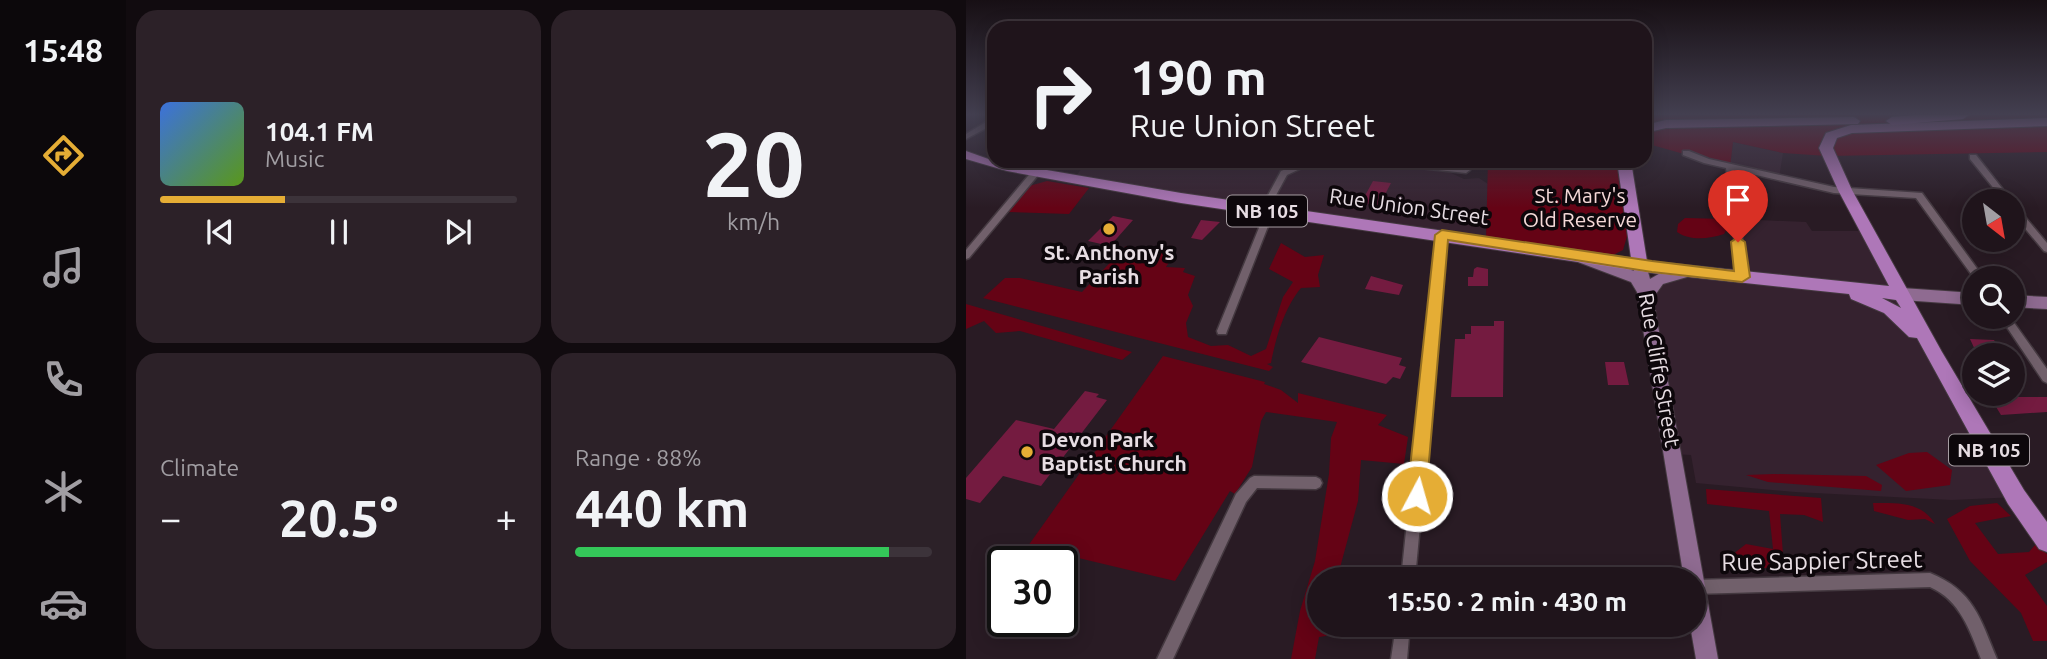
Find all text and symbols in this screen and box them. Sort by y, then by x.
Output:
text: 15:48 [23,32,103,68]
icon: right [1015,49,1106,140]
text: 190 m [1130,49,1267,104]
text: Rue Union Street [1130,107,1375,143]
text: 20 [702,112,805,214]
text: 104.1 FM [265,117,374,146]
icon: directions [39,131,88,180]
text: Music [265,146,324,171]
pin [1708,170,1768,242]
icon: arrive [1719,181,1757,219]
street label: Rue Union Street [1328,183,1490,229]
park label: St. Mary's Old Reserve [1523,183,1637,231]
north arrow [1962,189,2025,252]
map controls [1962,189,2025,406]
road number: NB 105 [1227,196,1307,226]
text: km/h [727,209,780,234]
icon: previous [201,213,239,251]
icon: pause [320,213,358,251]
icon: next [439,213,477,251]
marker: St. Anthony's Parish [1101,221,1117,237]
place label: St. Anthony's Parish [1044,240,1174,288]
icon: music [39,243,88,292]
button: search [1962,266,2025,329]
street label: Rue Cliffe Street [1635,291,1685,449]
button: layers [1962,343,2025,406]
icon: phone [39,355,88,404]
place label: Devon Park Baptist Church [1041,427,1187,475]
road number: NB 105 [1949,435,2029,466]
marker: Devon Park Baptist Church [1019,444,1035,460]
text: Range · 88% [575,445,702,470]
text: Climate [160,455,239,480]
position arrow [1380,459,1454,533]
icon: climate [39,467,88,516]
text: 440 km [575,479,749,537]
text: 20.5° [279,489,398,547]
text: − [160,497,181,539]
text: + [496,497,517,539]
street label: Rue Sappier Street [1721,545,1923,576]
speed limit sign: 30 [987,546,1078,637]
icon: car [39,579,88,628]
text: 15:50 · 2 min · 430 m [1386,587,1627,616]

